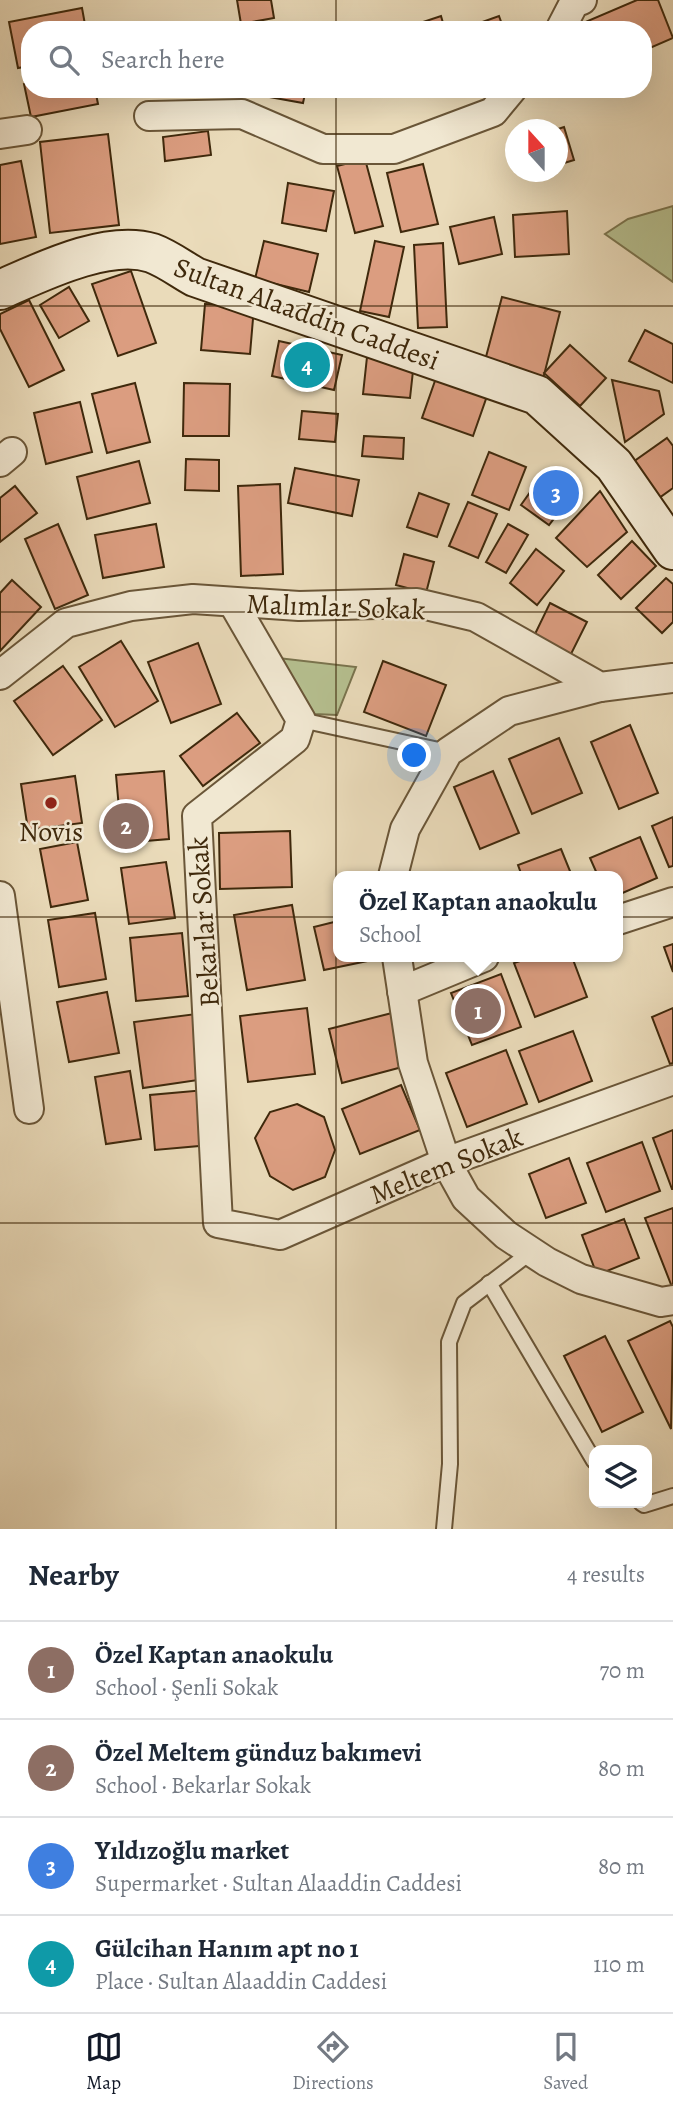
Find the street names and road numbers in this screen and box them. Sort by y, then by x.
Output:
street label: Sultan Alaaddin Caddesi [169,248,445,380]
street label: Malımlar Sokak [246,585,426,629]
street label: Bekarlar Sokak [179,835,229,1008]
street label: Meltem Sokak [364,1118,529,1214]

